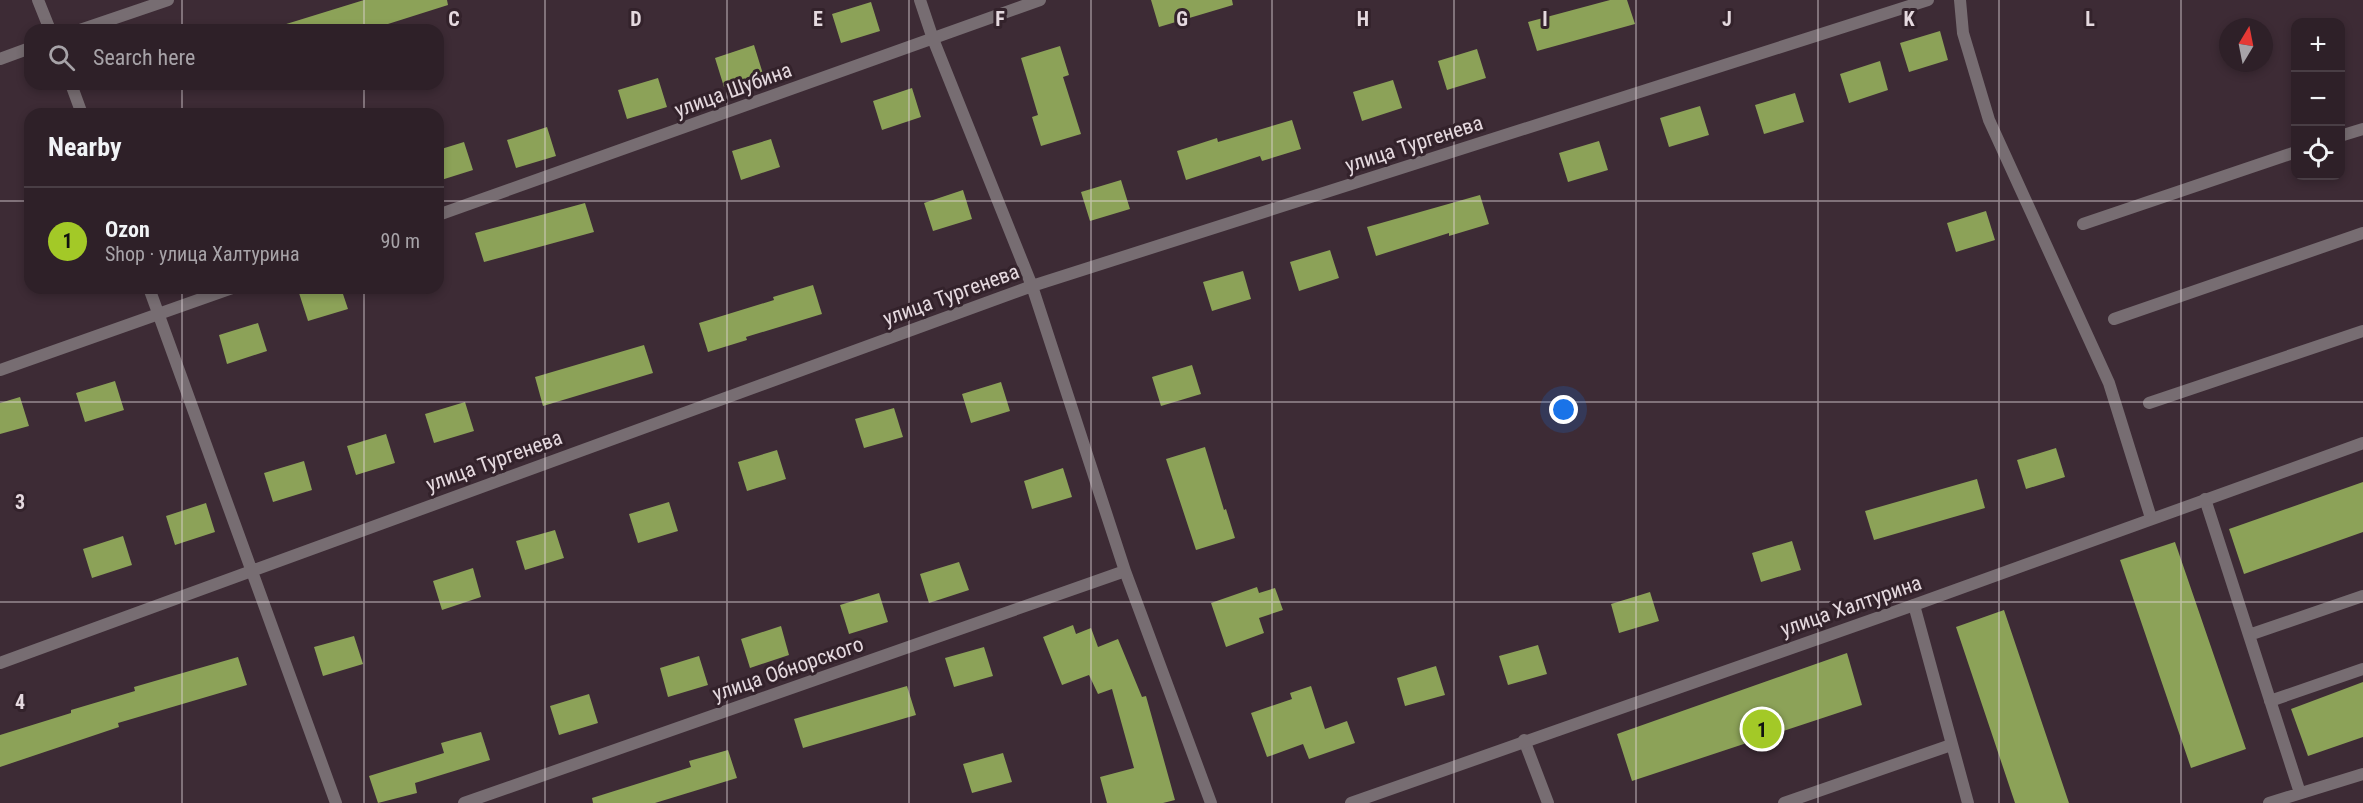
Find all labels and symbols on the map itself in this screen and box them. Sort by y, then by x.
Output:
text: C [448,7,460,31]
text: D [630,7,642,31]
text: E [813,7,823,31]
text: F [995,7,1005,31]
text: G [1176,7,1188,31]
text: H [1357,7,1369,31]
text: I [1542,7,1548,31]
text: J [1722,7,1732,31]
text: K [1903,7,1915,31]
text: L [2085,7,2095,31]
north arrow [2219,18,2273,72]
street label: улица Шубина [671,58,795,122]
street label: улица Тургенева [1342,110,1486,178]
street label: улица Тургенева [880,259,1022,331]
your location [1549,395,1578,424]
street label: улица Тургенева [423,425,565,497]
text: 3 [15,490,25,514]
street label: улица Халтурина [1777,571,1925,641]
street label: улица Обнорского [709,632,867,706]
text: 4 [15,690,25,714]
pin: 1 [1742,706,1782,752]

